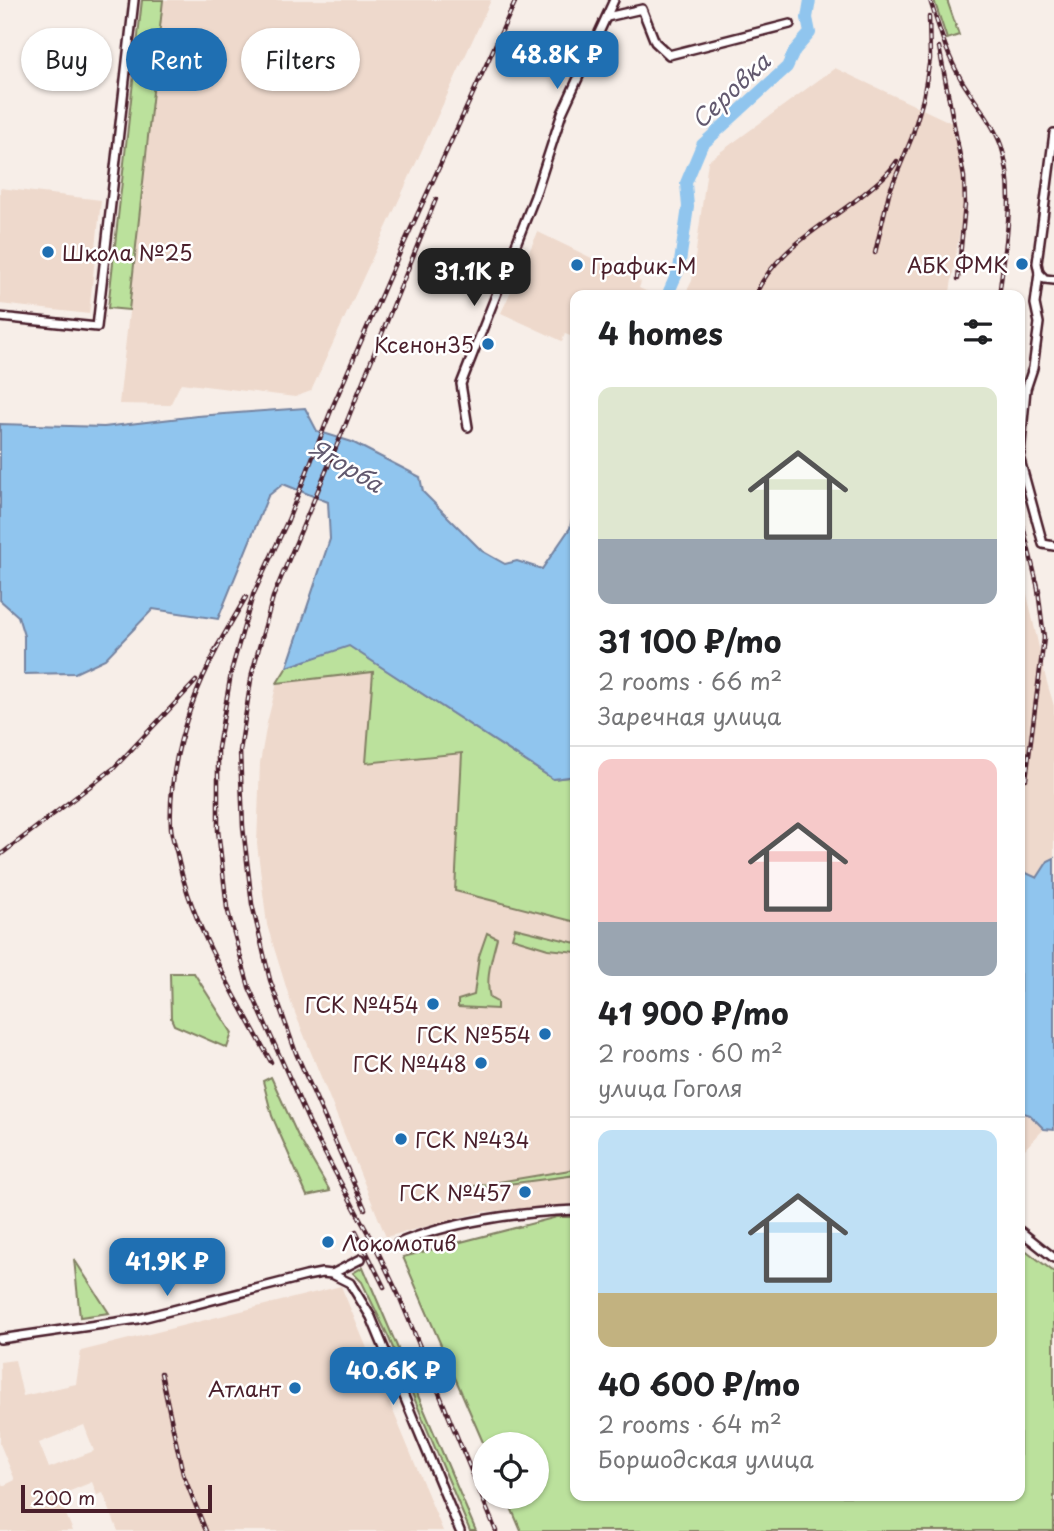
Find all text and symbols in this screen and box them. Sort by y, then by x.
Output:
chip: Buy [21,28,112,91]
chip: Rent [126,28,227,91]
chip: Filters [241,28,360,91]
pin: 48.8K ₽ [492,32,622,91]
text: 48.8K ₽ [512,36,603,71]
water label: Серовка [683,44,778,136]
place label: Школа №25 [62,236,192,268]
marker: Школа №25 [40,244,56,260]
pin: 31.1K ₽ [409,248,539,308]
place label: АБК ФМК [907,248,1008,280]
place label: График-М [591,249,697,281]
text: 31.1K ₽ [434,253,514,288]
marker: АБК ФМК [1014,256,1030,272]
marker: График-М [569,257,585,273]
text: 4 homes [598,310,723,355]
icon: filters [959,313,997,351]
place label: Ксенон35 [374,328,474,360]
marker: Ксенон35 [480,336,496,352]
water label: Ягорба [304,429,391,501]
icon: home [735,432,861,558]
text: 31 100 ₽/mo [598,618,782,663]
text: 2 rooms · 66 m² [598,663,782,698]
text: Заречная улица [598,698,781,733]
icon: home [735,804,861,930]
place label: ГСК №454 [305,988,419,1020]
text: 41 900 ₽/mo [598,990,789,1035]
marker: ГСК №454 [425,996,441,1012]
place label: ГСК №554 [417,1018,531,1050]
marker: ГСК №554 [537,1026,553,1042]
text: 2 rooms · 60 m² [598,1035,783,1070]
place label: ГСК №448 [353,1047,467,1079]
marker: ГСК №448 [473,1055,489,1071]
text: улица Гоголя [598,1070,743,1105]
place label: ГСК №434 [415,1123,530,1155]
marker: ГСК №434 [393,1131,409,1147]
icon: home [735,1175,861,1301]
place label: ГСК №457 [399,1176,511,1208]
marker: ГСК №457 [517,1184,533,1200]
place label: Локомотив [342,1226,457,1258]
marker: Локомотив [320,1234,336,1250]
pin: 41.9K ₽ [102,1238,232,1298]
text: 41.9K ₽ [125,1243,209,1278]
pin: 40.6K ₽ [328,1348,458,1407]
text: 40.6K ₽ [346,1352,440,1387]
text: 40 600 ₽/mo [598,1361,800,1406]
place label: Атлант [208,1372,282,1404]
marker: Атлант [287,1380,303,1396]
text: 2 rooms · 64 m² [598,1406,782,1441]
map controls [472,1432,549,1509]
button: locate [472,1432,549,1509]
text: Боршодская улица [598,1441,814,1476]
scale bar [21,1482,212,1514]
text: 200 m [32,1483,95,1511]

